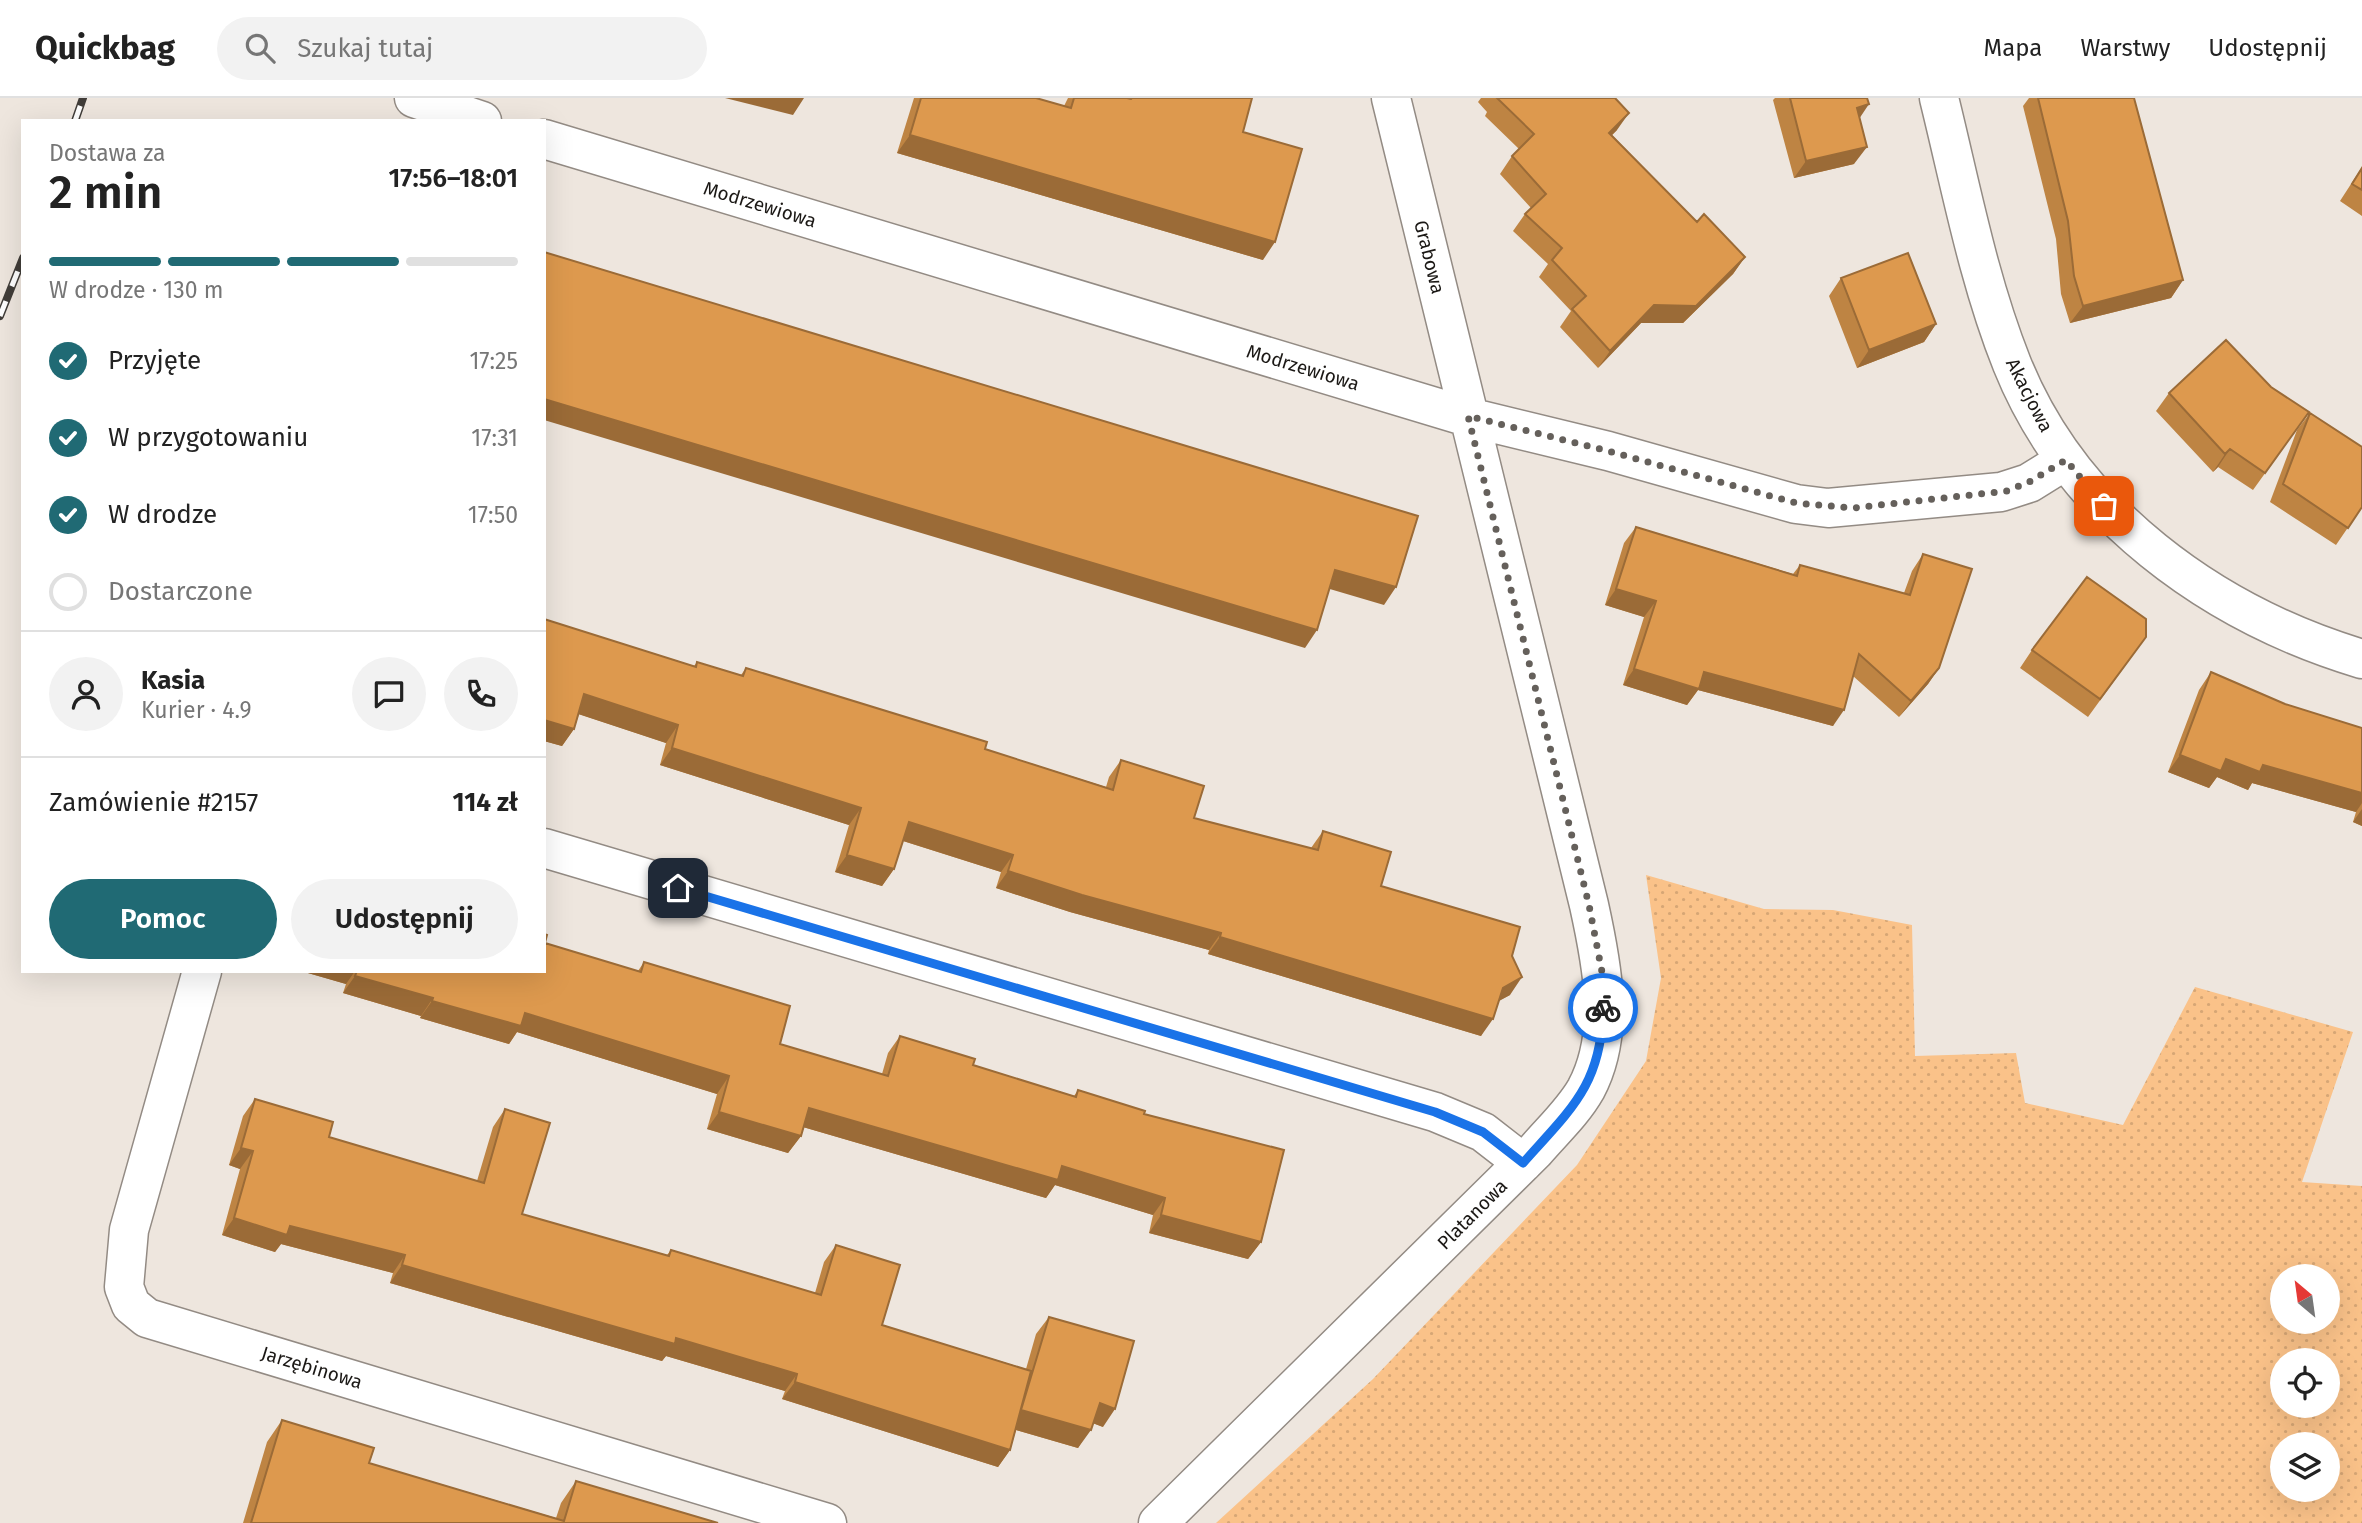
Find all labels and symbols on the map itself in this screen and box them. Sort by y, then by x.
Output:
street label: Modrzewiowa [701,176,819,233]
street label: Grabowa [1409,218,1450,296]
street label: Modrzewiowa [1244,339,1362,396]
street label: Akacjowa [2001,354,2058,436]
pin [2074,476,2134,536]
pin [648,858,708,918]
courier [1568,973,1638,1043]
street label: Platanowa [1433,1175,1512,1254]
north arrow [2270,1264,2340,1334]
street label: Jarzębinowa [259,1341,365,1394]

